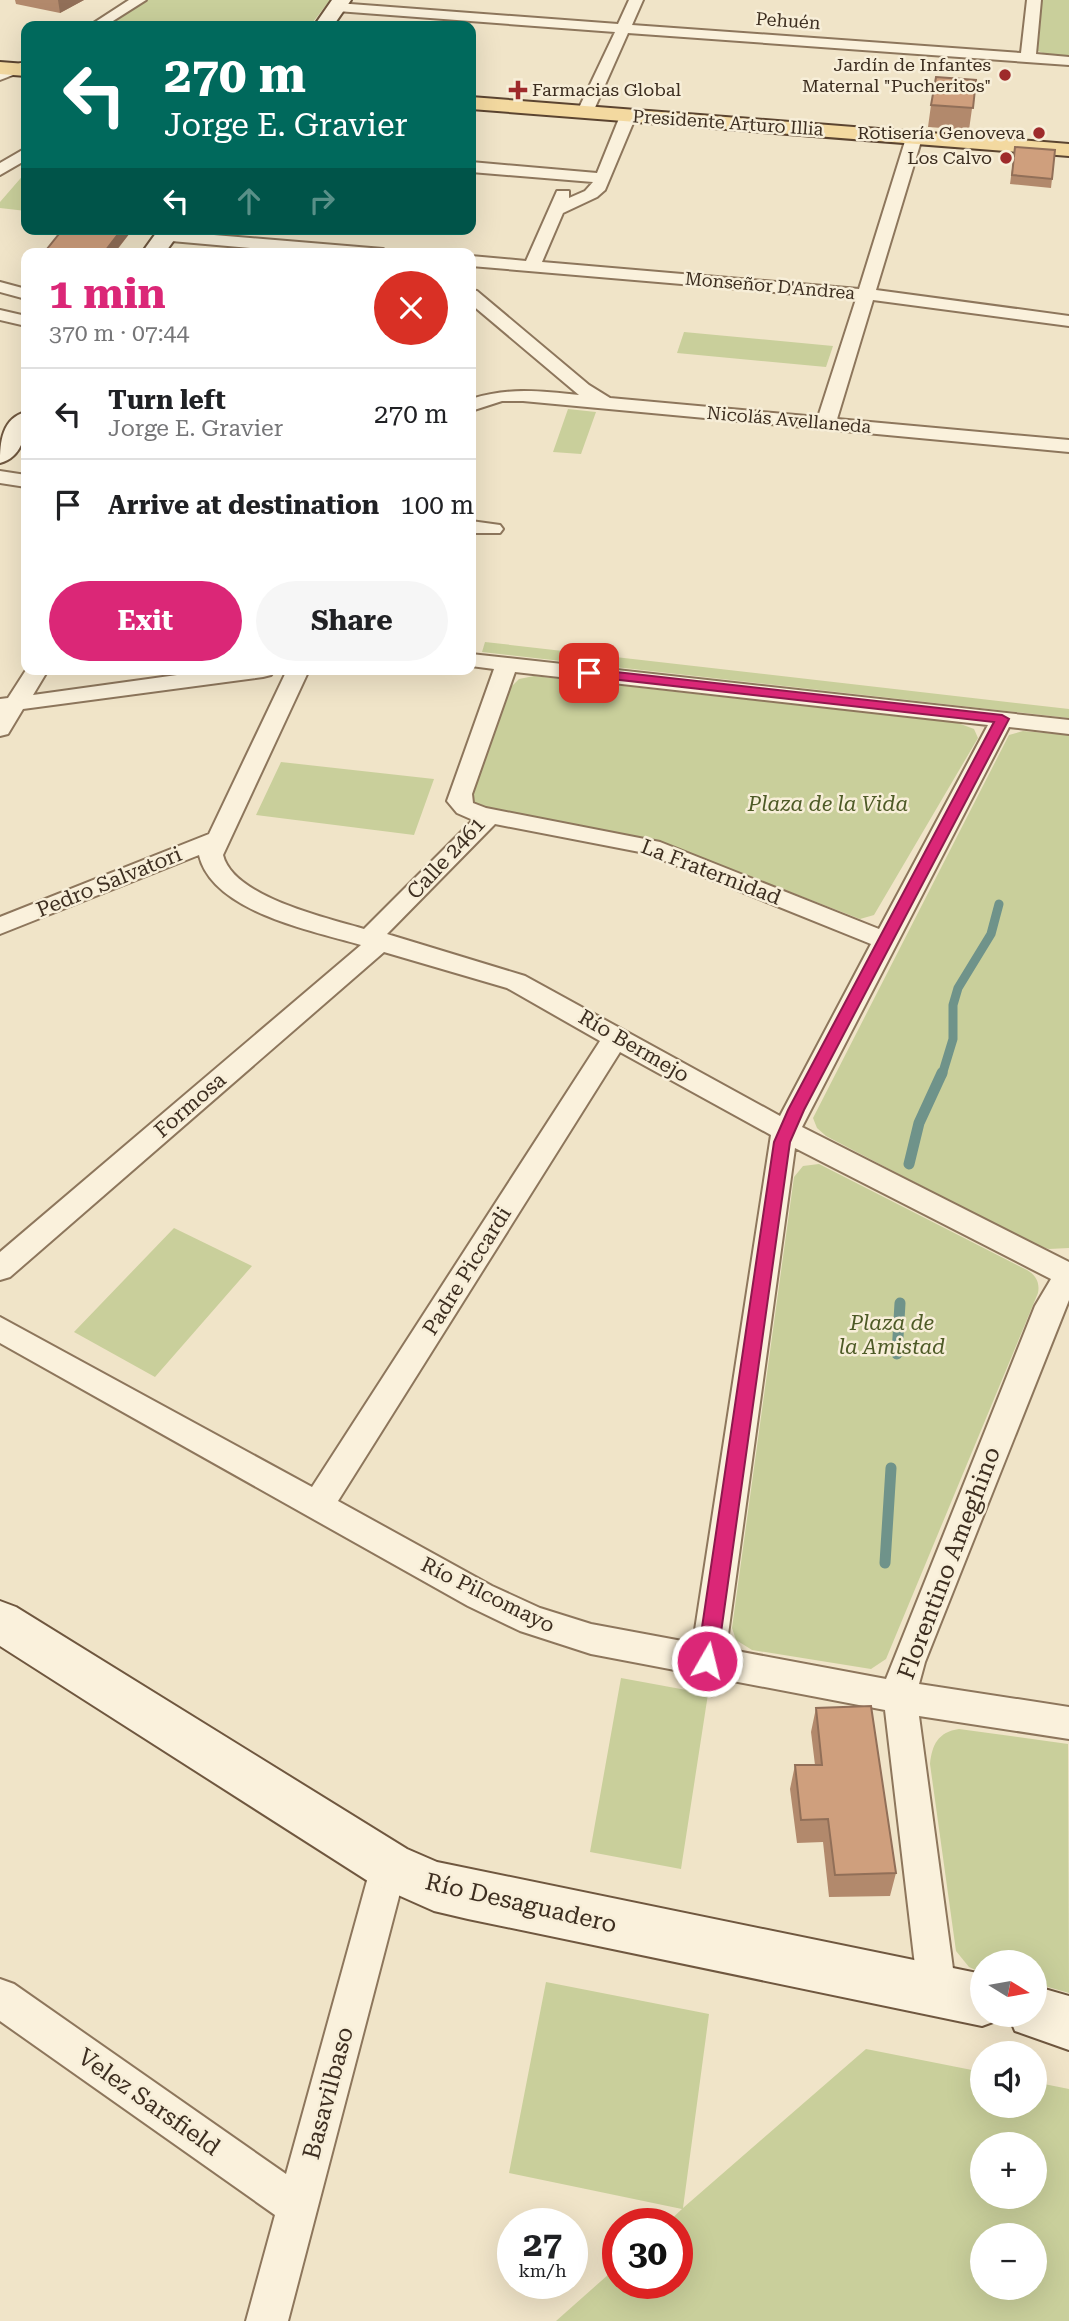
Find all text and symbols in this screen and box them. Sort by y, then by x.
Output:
street label: Pehuén [755,8,822,33]
text: 270 m [164,47,306,104]
icon: left [49,49,140,140]
place label: Jardín de Infantes Maternal "Pucheritos" [802,54,991,96]
marker: Jardín de Infantes Maternal "Pucheritos" [997,67,1013,83]
place label: Farmacias Global [532,79,681,100]
marker: Farmacias Global [510,82,526,98]
street label: Presidente Arturo Illia [632,105,824,140]
text: Jorge E. Gravier [164,106,408,144]
place label: Rotisería Genoveva [857,122,1025,143]
marker: Rotisería Genoveva [1031,125,1047,141]
place label: Los Calvo [907,147,992,168]
marker: Los Calvo [998,150,1014,166]
icon: left [157,182,195,220]
icon: ahead [230,182,268,220]
icon: right [303,182,341,220]
street label: Monseñor D'Andrea [684,268,856,303]
text: 1 min [49,269,166,318]
button: close [374,271,448,345]
text: 370 m · 07:44 [49,320,189,347]
text: Turn left [108,385,226,415]
icon: left [49,395,87,433]
text: 270 m [374,399,448,429]
street label: Nicolás Avellaneda [706,402,873,437]
text: Jorge E. Gravier [108,415,283,442]
icon: arrive [49,486,87,524]
text: Arrive at destination [108,490,379,520]
text: 100 m [400,490,474,520]
button: Exit [49,581,242,661]
button: Share [256,581,448,661]
pin [559,643,619,703]
icon: arrive [570,654,608,692]
park label: Plaza de la Vida [747,792,908,816]
street label: Calle 2461 [402,812,490,904]
street label: La Fraternidad [638,834,785,910]
street label: Pedro Salvatori [33,842,185,922]
street label: Río Bermejo [574,1005,694,1087]
street label: Formosa [149,1067,231,1142]
street label: Padre Piccardi [418,1202,516,1339]
park label: Plaza de la Amistad [839,1311,945,1359]
street label: Florentino Ameghino [892,1443,1006,1683]
street label: Río Pilcomayo [417,1552,559,1638]
position arrow [670,1624,744,1698]
street label: Río Desaguadero [423,1867,619,1939]
north arrow [970,1950,1046,2026]
map controls [970,1950,1047,2300]
street label: Basavilbaso [297,2024,359,2162]
button: sound [970,2041,1047,2118]
street label: Velez Sarsfield [72,2043,226,2161]
button: + [970,2132,1047,2209]
speed limit sign: 30 [602,2208,693,2299]
button: − [970,2223,1047,2300]
text: 27 [523,2224,562,2265]
text: km/h [518,2260,567,2281]

